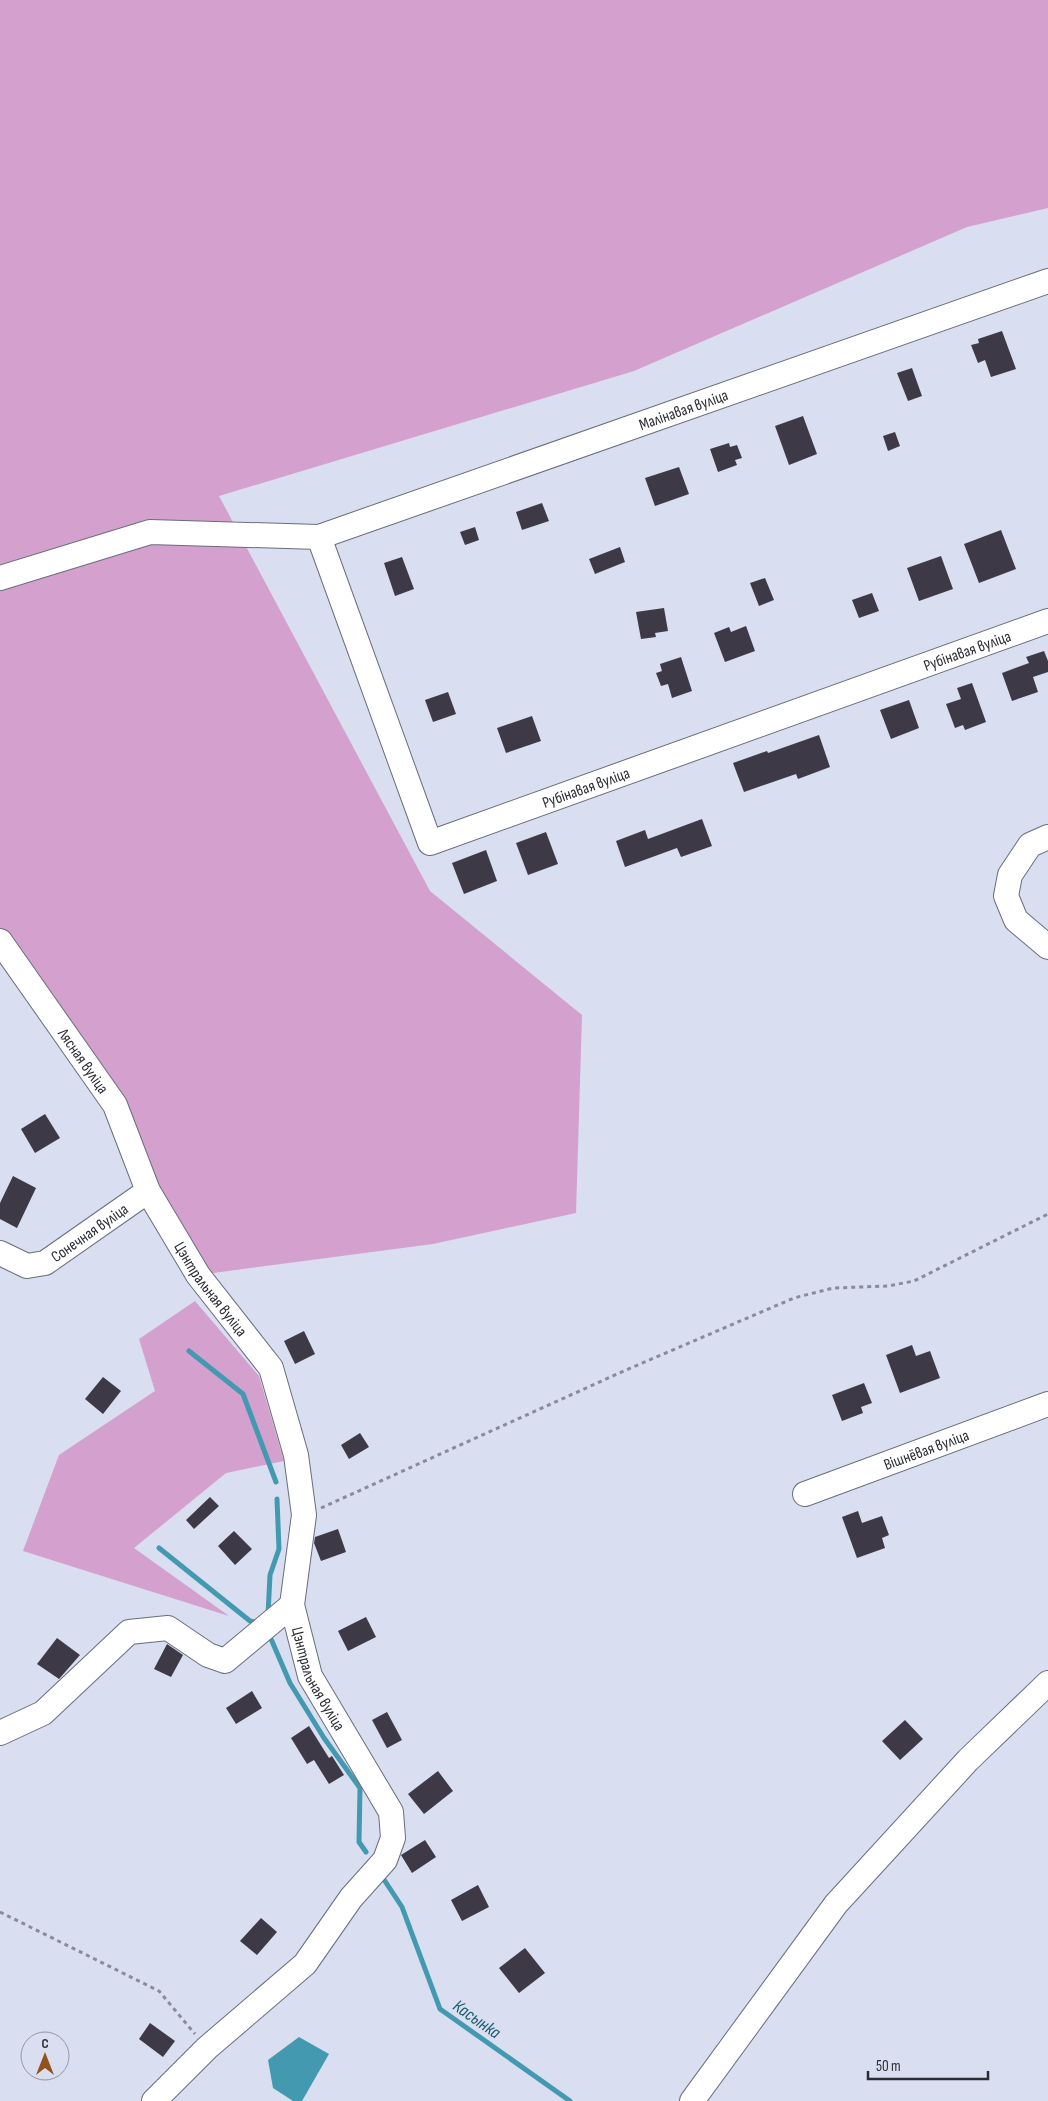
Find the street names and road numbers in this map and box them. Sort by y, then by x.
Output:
street label: Малінавая вуліца [637,386,731,435]
street label: Рубінавая вуліца [921,627,1014,676]
street label: Рубінавая вуліца [540,764,632,813]
street label: Лясная вуліца [53,1024,112,1098]
street label: Сонечная вуліца [48,1200,132,1267]
street label: Цэнтральная вуліца [170,1239,250,1341]
street label: Вішнёвая вуліца [881,1426,972,1475]
street label: Цэнтральная вуліца [287,1625,348,1734]

